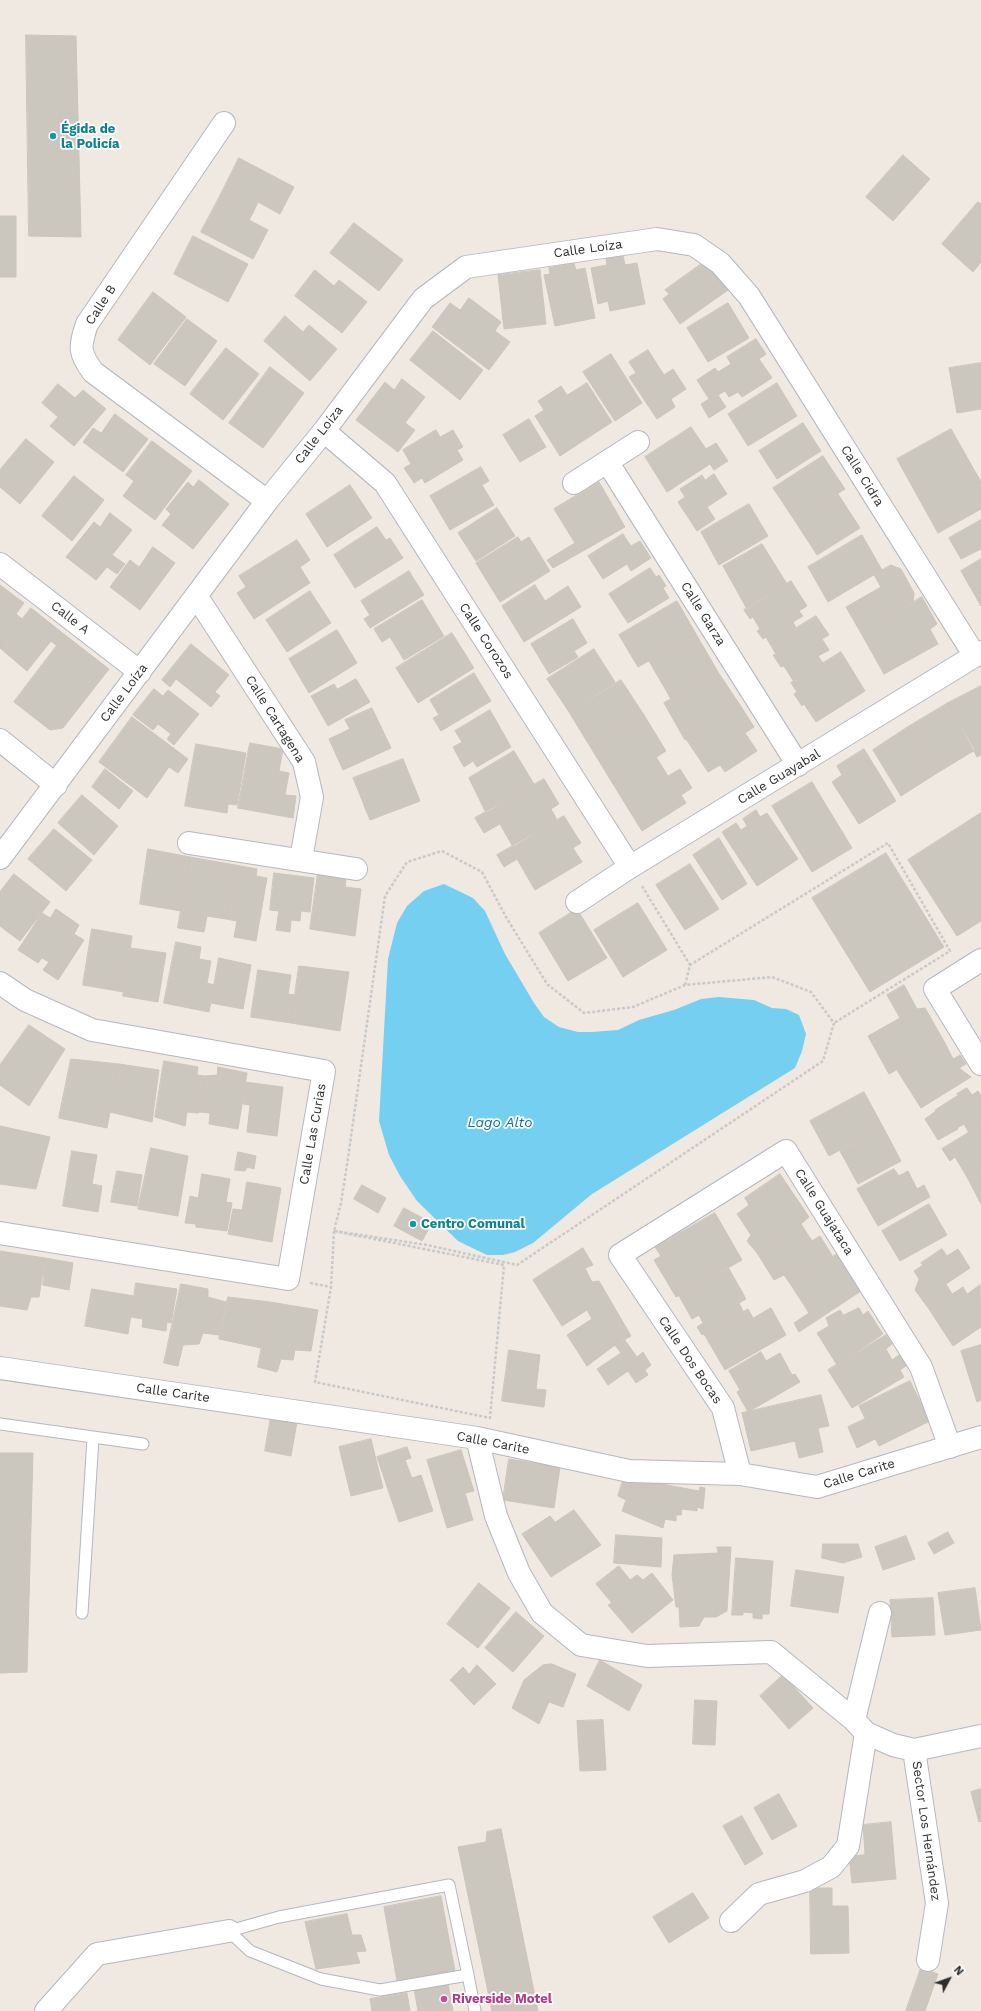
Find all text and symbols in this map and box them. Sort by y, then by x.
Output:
place label: Égida de la Policía [61,121,120,152]
marker: Égida de la Policía [48,131,58,141]
street label: Calle Loíza [553,236,623,262]
street label: Calle B [82,282,120,328]
street label: Calle Loíza [292,403,346,467]
street label: Calle Cidra [837,443,887,509]
street label: Calle Garza [677,579,729,649]
street label: Calle A [48,598,92,638]
street label: Calle Corozos [456,600,516,682]
street label: Calle Loíza [97,661,151,725]
street label: Calle Cartagena [242,672,308,766]
street label: Calle Guayabal [735,746,823,808]
street label: Calle Las Curias [296,1082,330,1186]
water label: Lago Alto [467,1115,533,1131]
street label: Calle Guajataca [791,1166,857,1258]
place label: Centro Comunal [421,1216,525,1232]
marker: Centro Comunal [408,1219,418,1229]
street label: Calle Dos Bocas [655,1313,725,1407]
street label: Calle Carite [135,1380,211,1406]
street label: Calle Carite [455,1428,531,1458]
street label: Calle Carite [821,1456,897,1492]
street label: Sector Los Hernández [908,1760,944,1902]
north arrow [929,1959,969,1999]
text: N [951,1963,966,1978]
place label: Riverside Motel [452,1991,552,2007]
marker: Riverside Motel [439,1994,449,2004]

